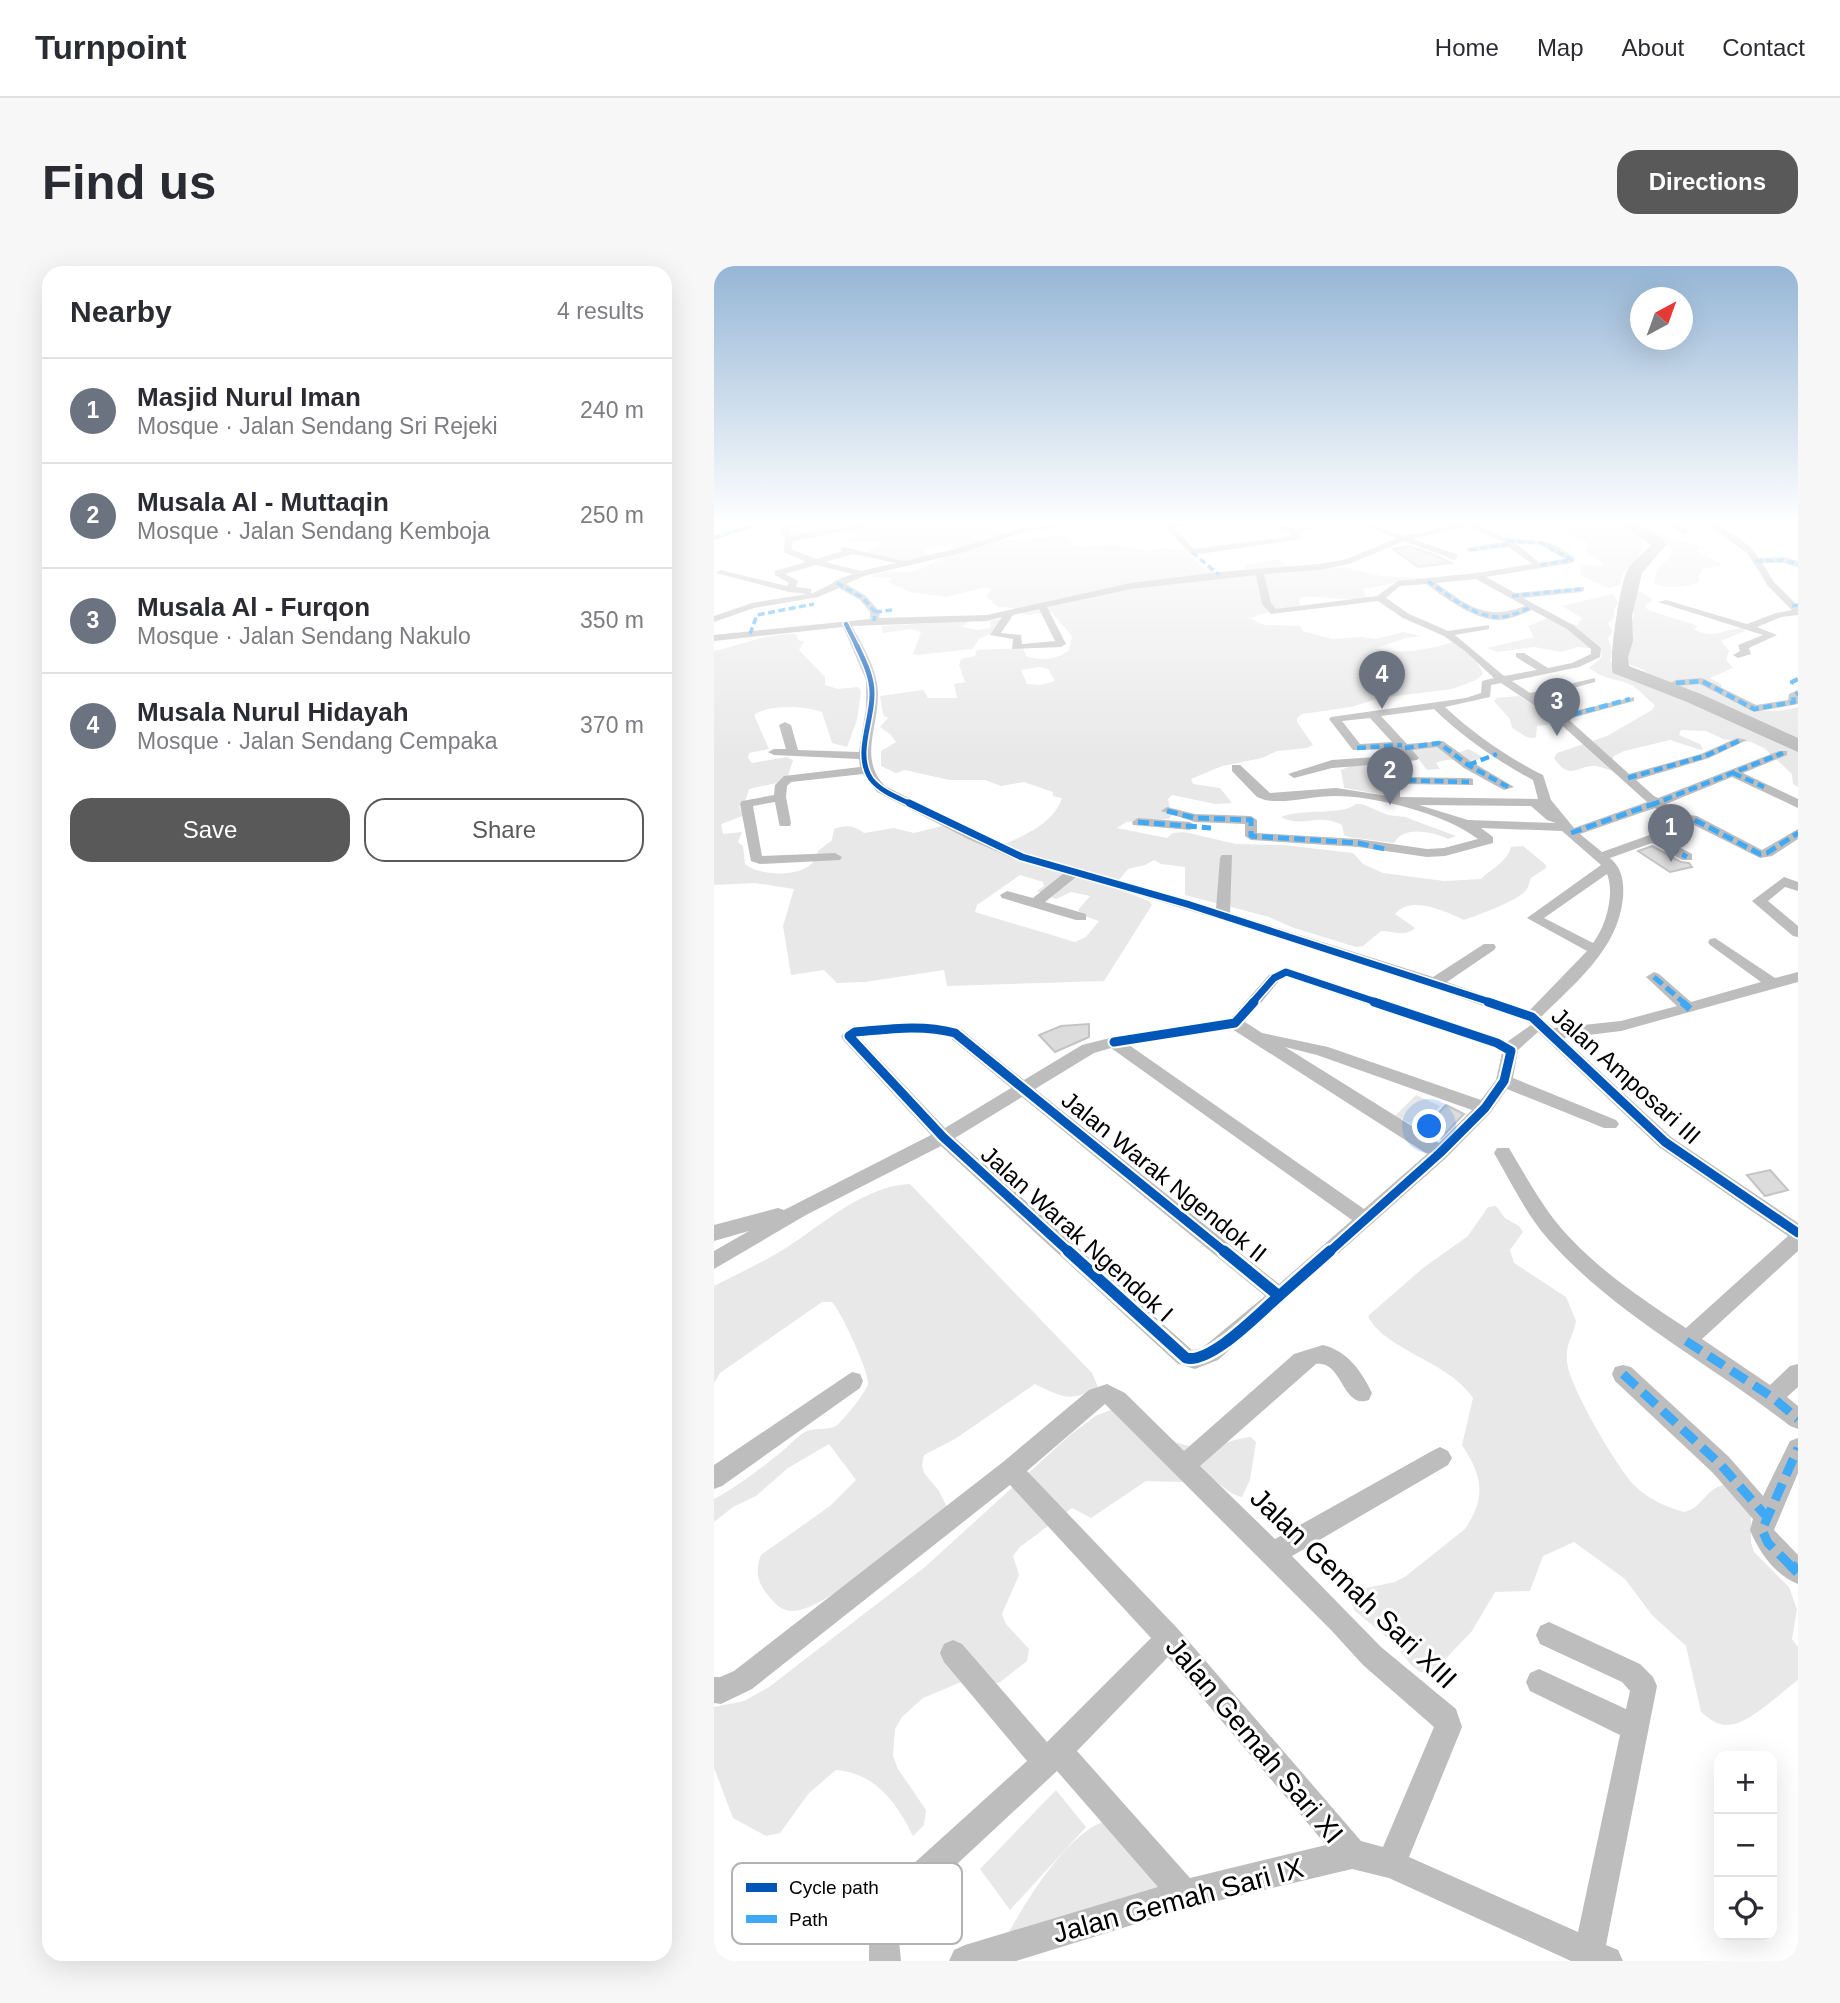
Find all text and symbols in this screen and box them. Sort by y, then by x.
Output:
text: Turnpoint [35,29,187,66]
text: Home [1435,34,1499,61]
text: Map [1537,34,1584,61]
text: About [1622,34,1684,61]
text: Contact [1722,34,1805,61]
button: Directions [1617,150,1798,214]
text: Find us [42,155,216,209]
north arrow [1630,287,1693,350]
text: Nearby [70,295,172,328]
text: 4 results [557,298,644,324]
text: Masjid Nurul Iman [137,382,361,412]
text: 1 [87,397,99,423]
text: 240 m [580,397,644,423]
text: Mosque · Jalan Sendang Sri Rejeki [137,413,498,439]
text: Musala Al - Muttaqin [137,487,389,517]
text: 2 [87,502,99,528]
text: 250 m [580,502,644,528]
text: Mosque · Jalan Sendang Kemboja [137,518,490,544]
text: Musala Al - Furqon [137,592,370,622]
text: 3 [87,607,99,633]
text: 350 m [580,607,644,633]
text: Mosque · Jalan Sendang Nakulo [137,623,471,649]
pin: 4 [1359,651,1405,709]
pin: 3 [1534,678,1580,736]
text: Musala Nurul Hidayah [137,697,409,727]
text: 4 [87,712,99,738]
text: 370 m [580,712,644,738]
text: Mosque · Jalan Sendang Cempaka [137,728,498,754]
pin: 2 [1367,747,1413,805]
button: Save [70,798,350,862]
button: Share [364,798,644,862]
pin: 1 [1648,804,1694,862]
street label: Jalan Amposari III [1546,1002,1706,1149]
street label: Jalan Warak Ngendok II [1056,1085,1272,1269]
your location [1412,1109,1446,1143]
street label: Jalan Warak Ngendok I [975,1140,1179,1328]
street label: Jalan Gemah Sari XIII [1244,1482,1463,1695]
street label: Jalan Gemah Sari XI [1160,1631,1350,1849]
map controls [1714,1751,1777,1940]
button: + [1714,1751,1777,1814]
button: − [1714,1814,1777,1877]
street label: Jalan Gemah Sari IX [1049,1852,1307,1949]
legend [732,1863,962,1944]
text: Cycle path [789,1877,879,1898]
button: locate [1714,1877,1777,1940]
text: Path [789,1909,828,1930]

